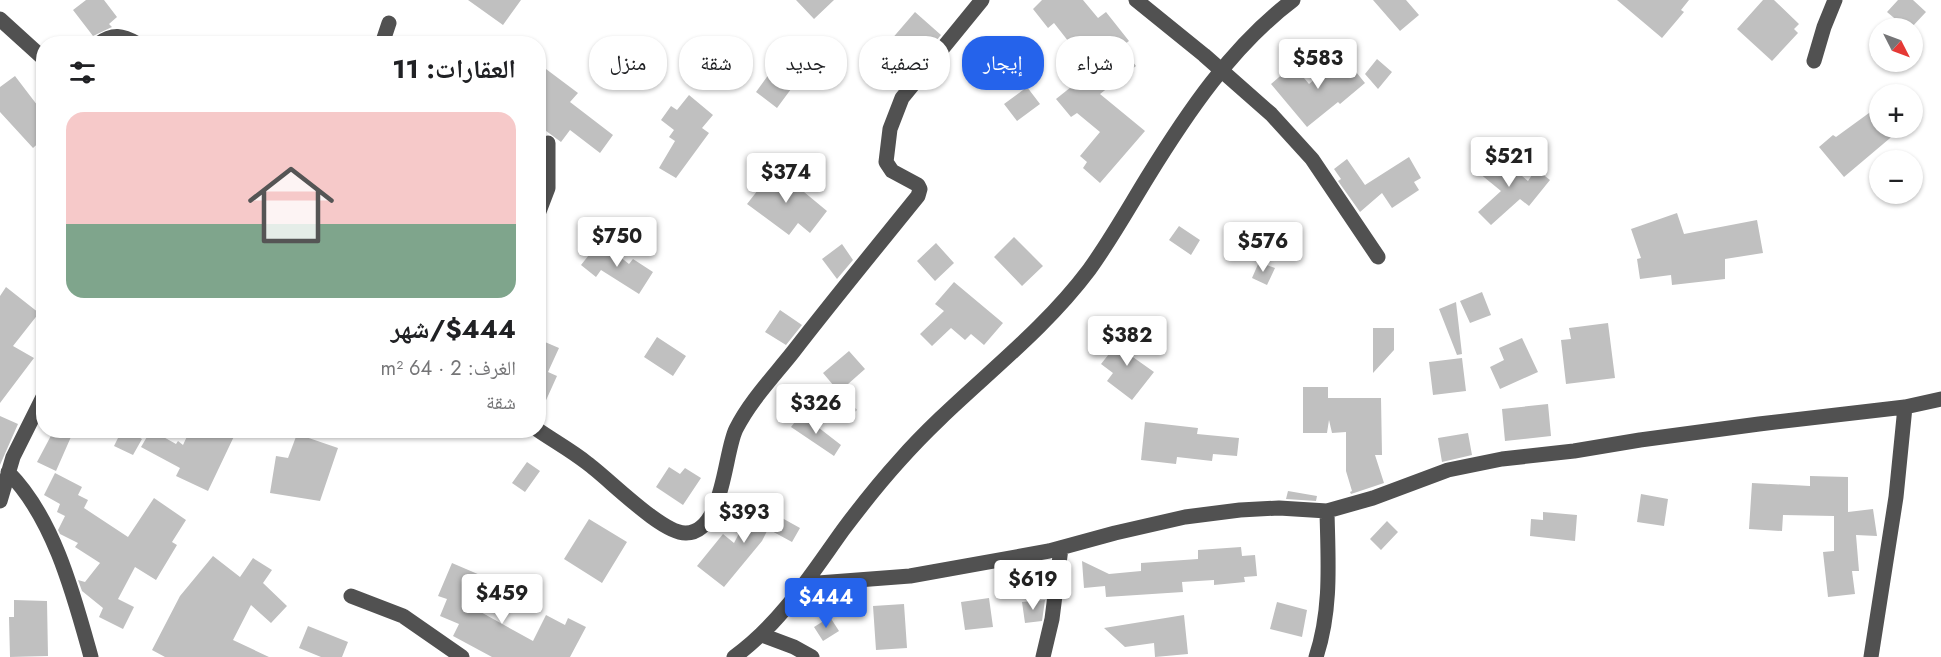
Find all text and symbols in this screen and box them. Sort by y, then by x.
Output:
north arrow [1869,18,1923,72]
map controls [1869,18,1923,204]
chip: منزل [589,36,667,90]
chip: شقة [679,36,753,90]
chip: جديد [765,36,847,90]
chip: تصفية [859,36,950,90]
chip: إيجار [962,36,1044,90]
chip: شراء [1056,36,1134,90]
pin: $583 [1282,39,1354,90]
text: $583 [1293,44,1343,73]
text: العقارات: 11 [392,50,516,88]
icon: filters [66,56,99,89]
button: + [1869,84,1923,138]
pin: $521 [1473,137,1545,188]
text: $521 [1485,142,1533,171]
button: − [1869,150,1923,204]
icon: home [237,151,345,259]
pin: $374 [750,153,822,204]
text: $374 [761,158,811,187]
pin: $750 [581,217,653,268]
text: $750 [592,222,642,251]
pin: $576 [1227,222,1299,273]
text: $576 [1238,227,1288,256]
text: $444/شهر [391,310,516,348]
pin: $382 [1091,316,1163,367]
text: $382 [1102,321,1152,350]
text: الغرف: 2 · 64 m² [381,354,516,383]
pin: $326 [780,384,852,435]
text: شقة [486,388,516,417]
text: $326 [790,389,842,418]
pin: $393 [708,493,780,544]
text: $393 [719,498,769,527]
pin: $619 [997,560,1069,611]
text: $619 [1008,565,1058,594]
pin: $459 [466,574,538,625]
pin: $444 [790,578,862,629]
text: $459 [476,579,528,608]
text: $444 [799,583,853,612]

